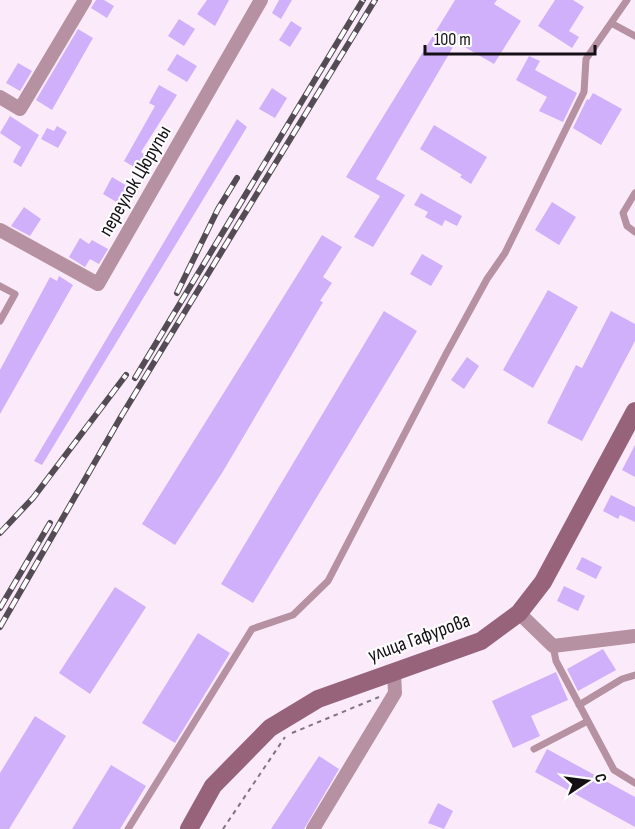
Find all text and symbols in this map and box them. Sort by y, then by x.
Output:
scale bar [425,18,594,56]
text: 100 m [434,29,471,50]
street label: переулок Цюрупы [94,121,176,241]
street label: улица Гафурова [365,608,473,668]
north arrow [557,751,617,811]
text: С [590,772,610,784]

